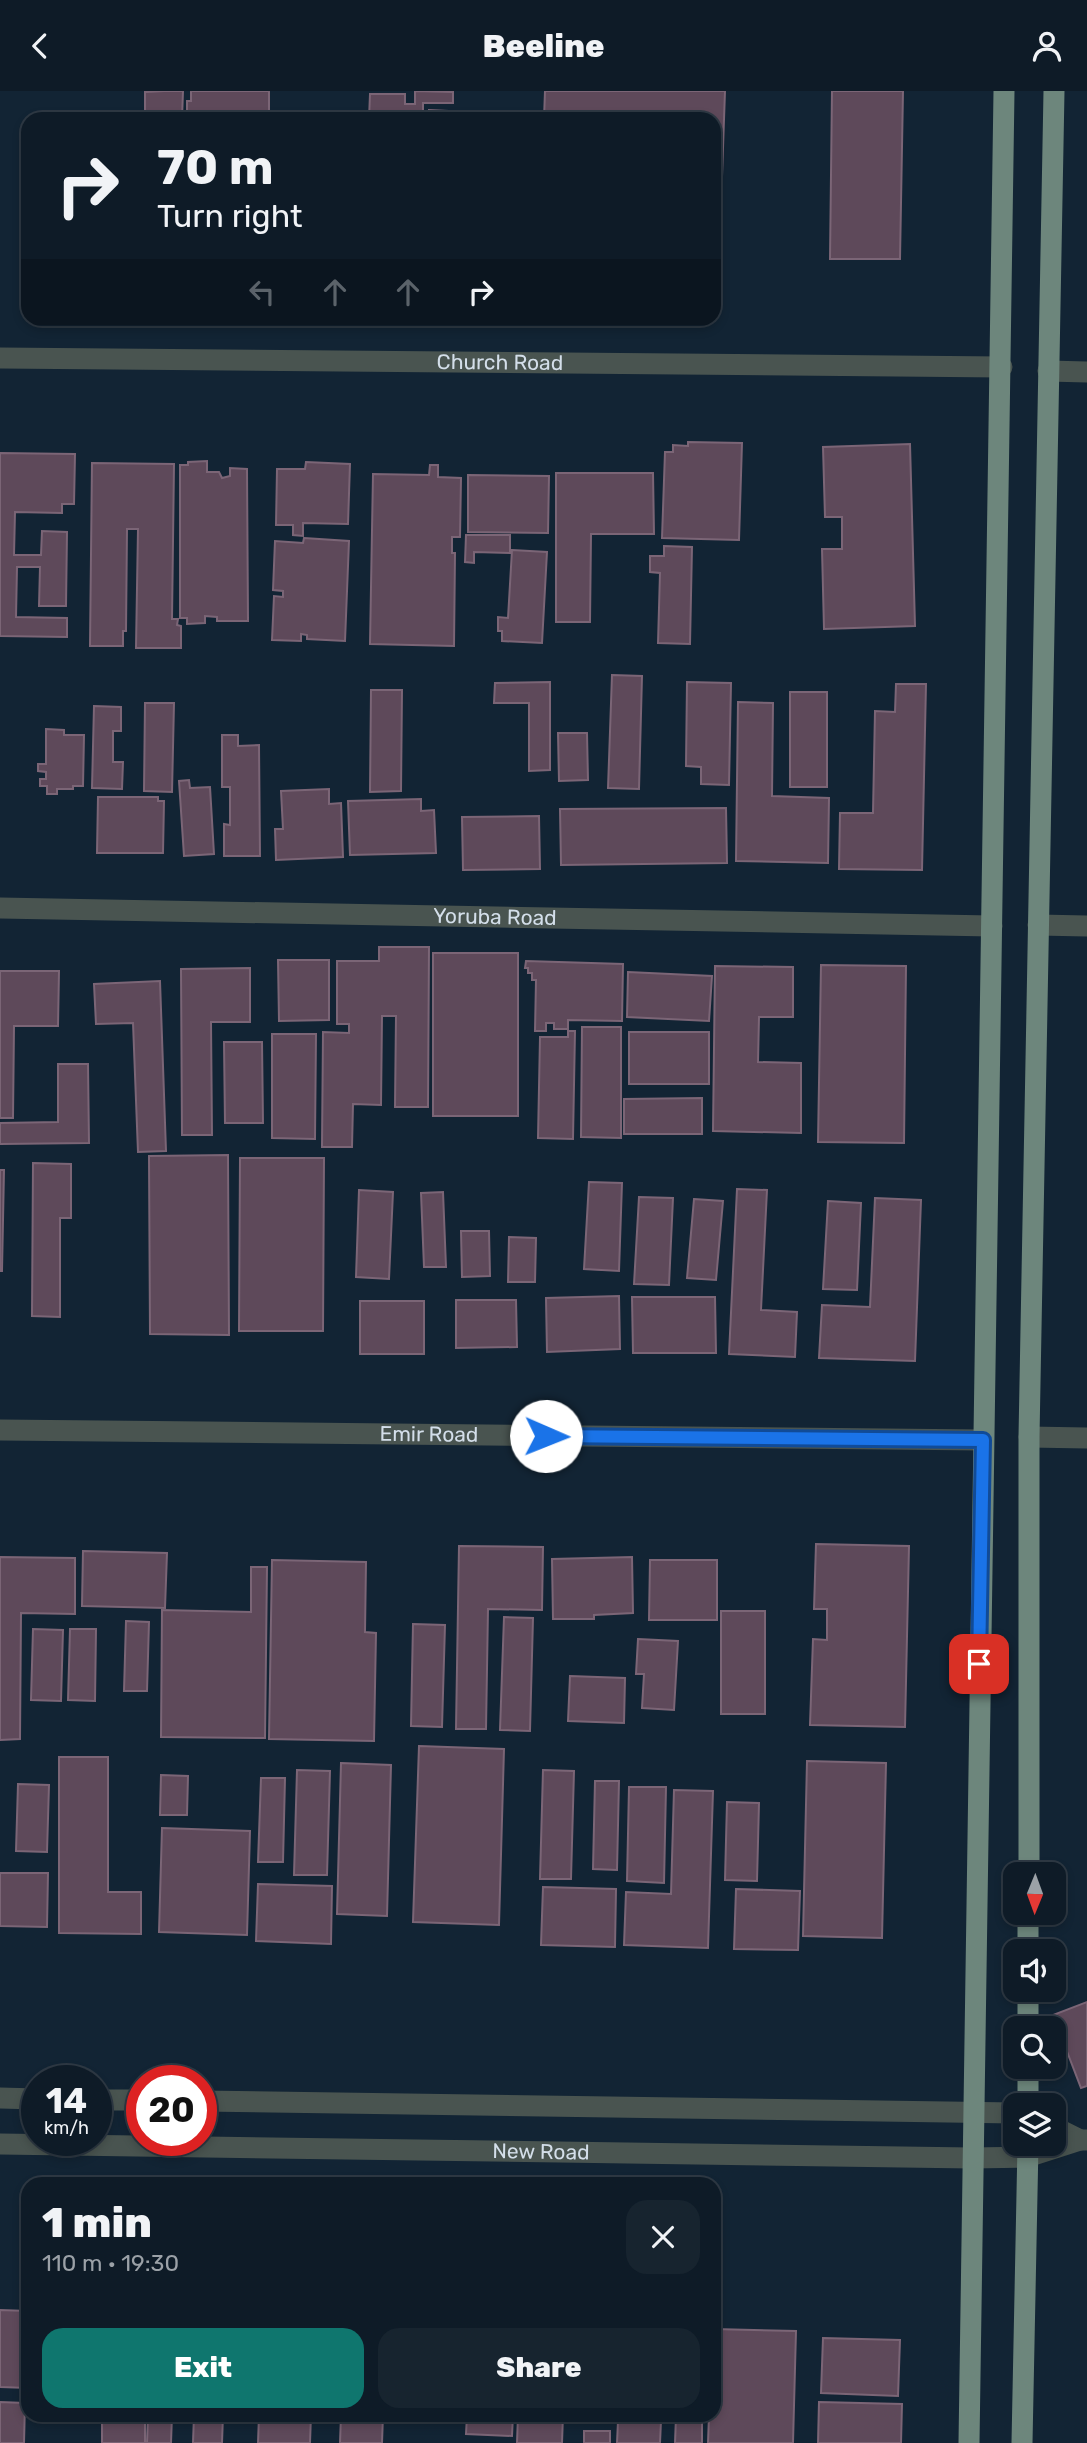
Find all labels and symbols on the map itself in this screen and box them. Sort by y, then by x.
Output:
street label: Church Road [437,349,563,375]
street label: Yoruba Road [433,903,557,930]
position arrow [509,1399,583,1473]
street label: Emir Road [379,1421,479,1447]
pin [949,1634,1009,1694]
north arrow [1003,1862,1066,1925]
speed limit sign: 20 [126,2065,217,2156]
street label: New Road [492,2138,590,2164]

